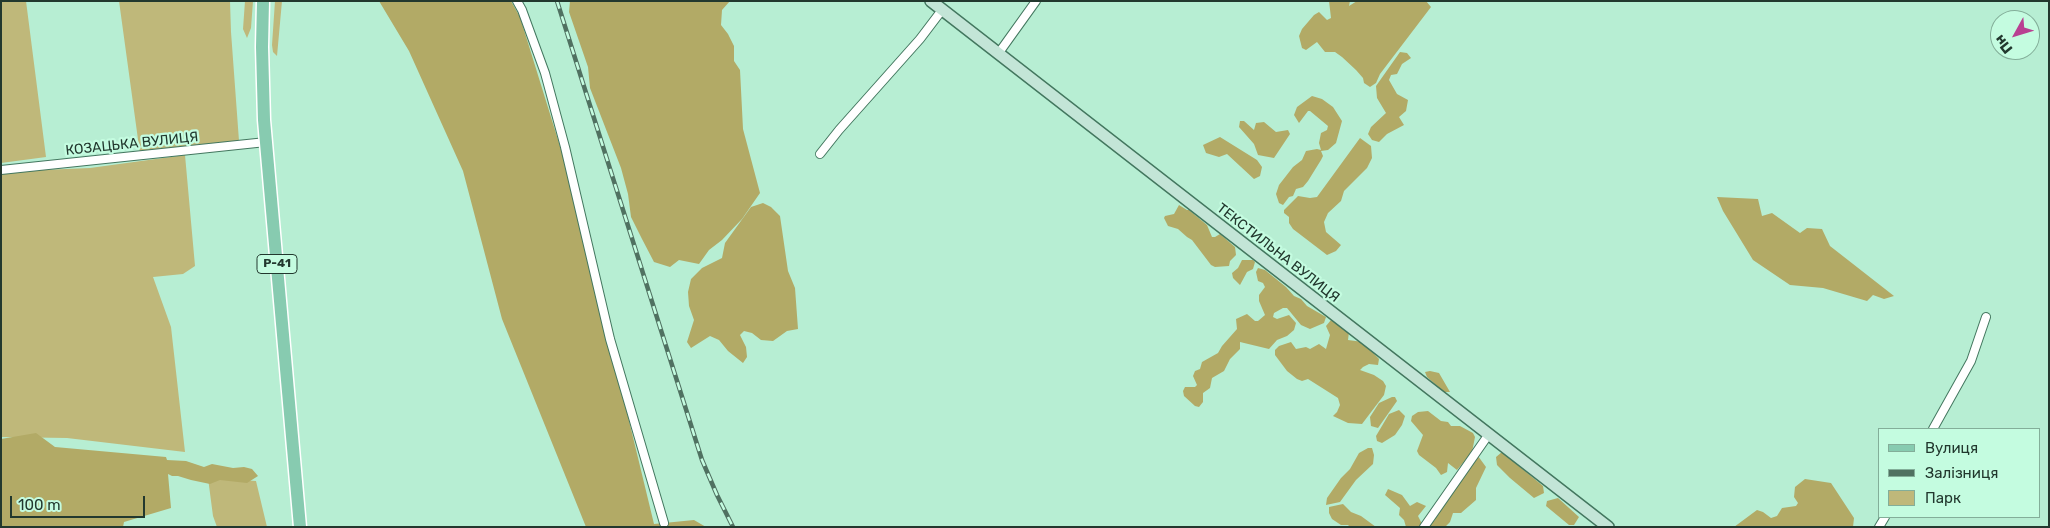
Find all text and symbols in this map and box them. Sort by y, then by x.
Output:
north arrow [1990,10,2040,60]
text: Пн [1991,31,2016,57]
street label: КОЗАЦЬКА ВУЛИЦЯ [65,129,199,159]
street label: ТЕКСТИЛЬНА ВУЛИЦЯ [1213,200,1343,306]
road number: Р-41 [257,254,297,274]
legend [1878,428,2040,518]
text: Вулиця [1925,439,1978,457]
text: Залізниця [1925,464,1998,482]
scale bar [12,486,148,518]
text: Парк [1925,489,1961,507]
text: 100 m [18,496,60,514]

